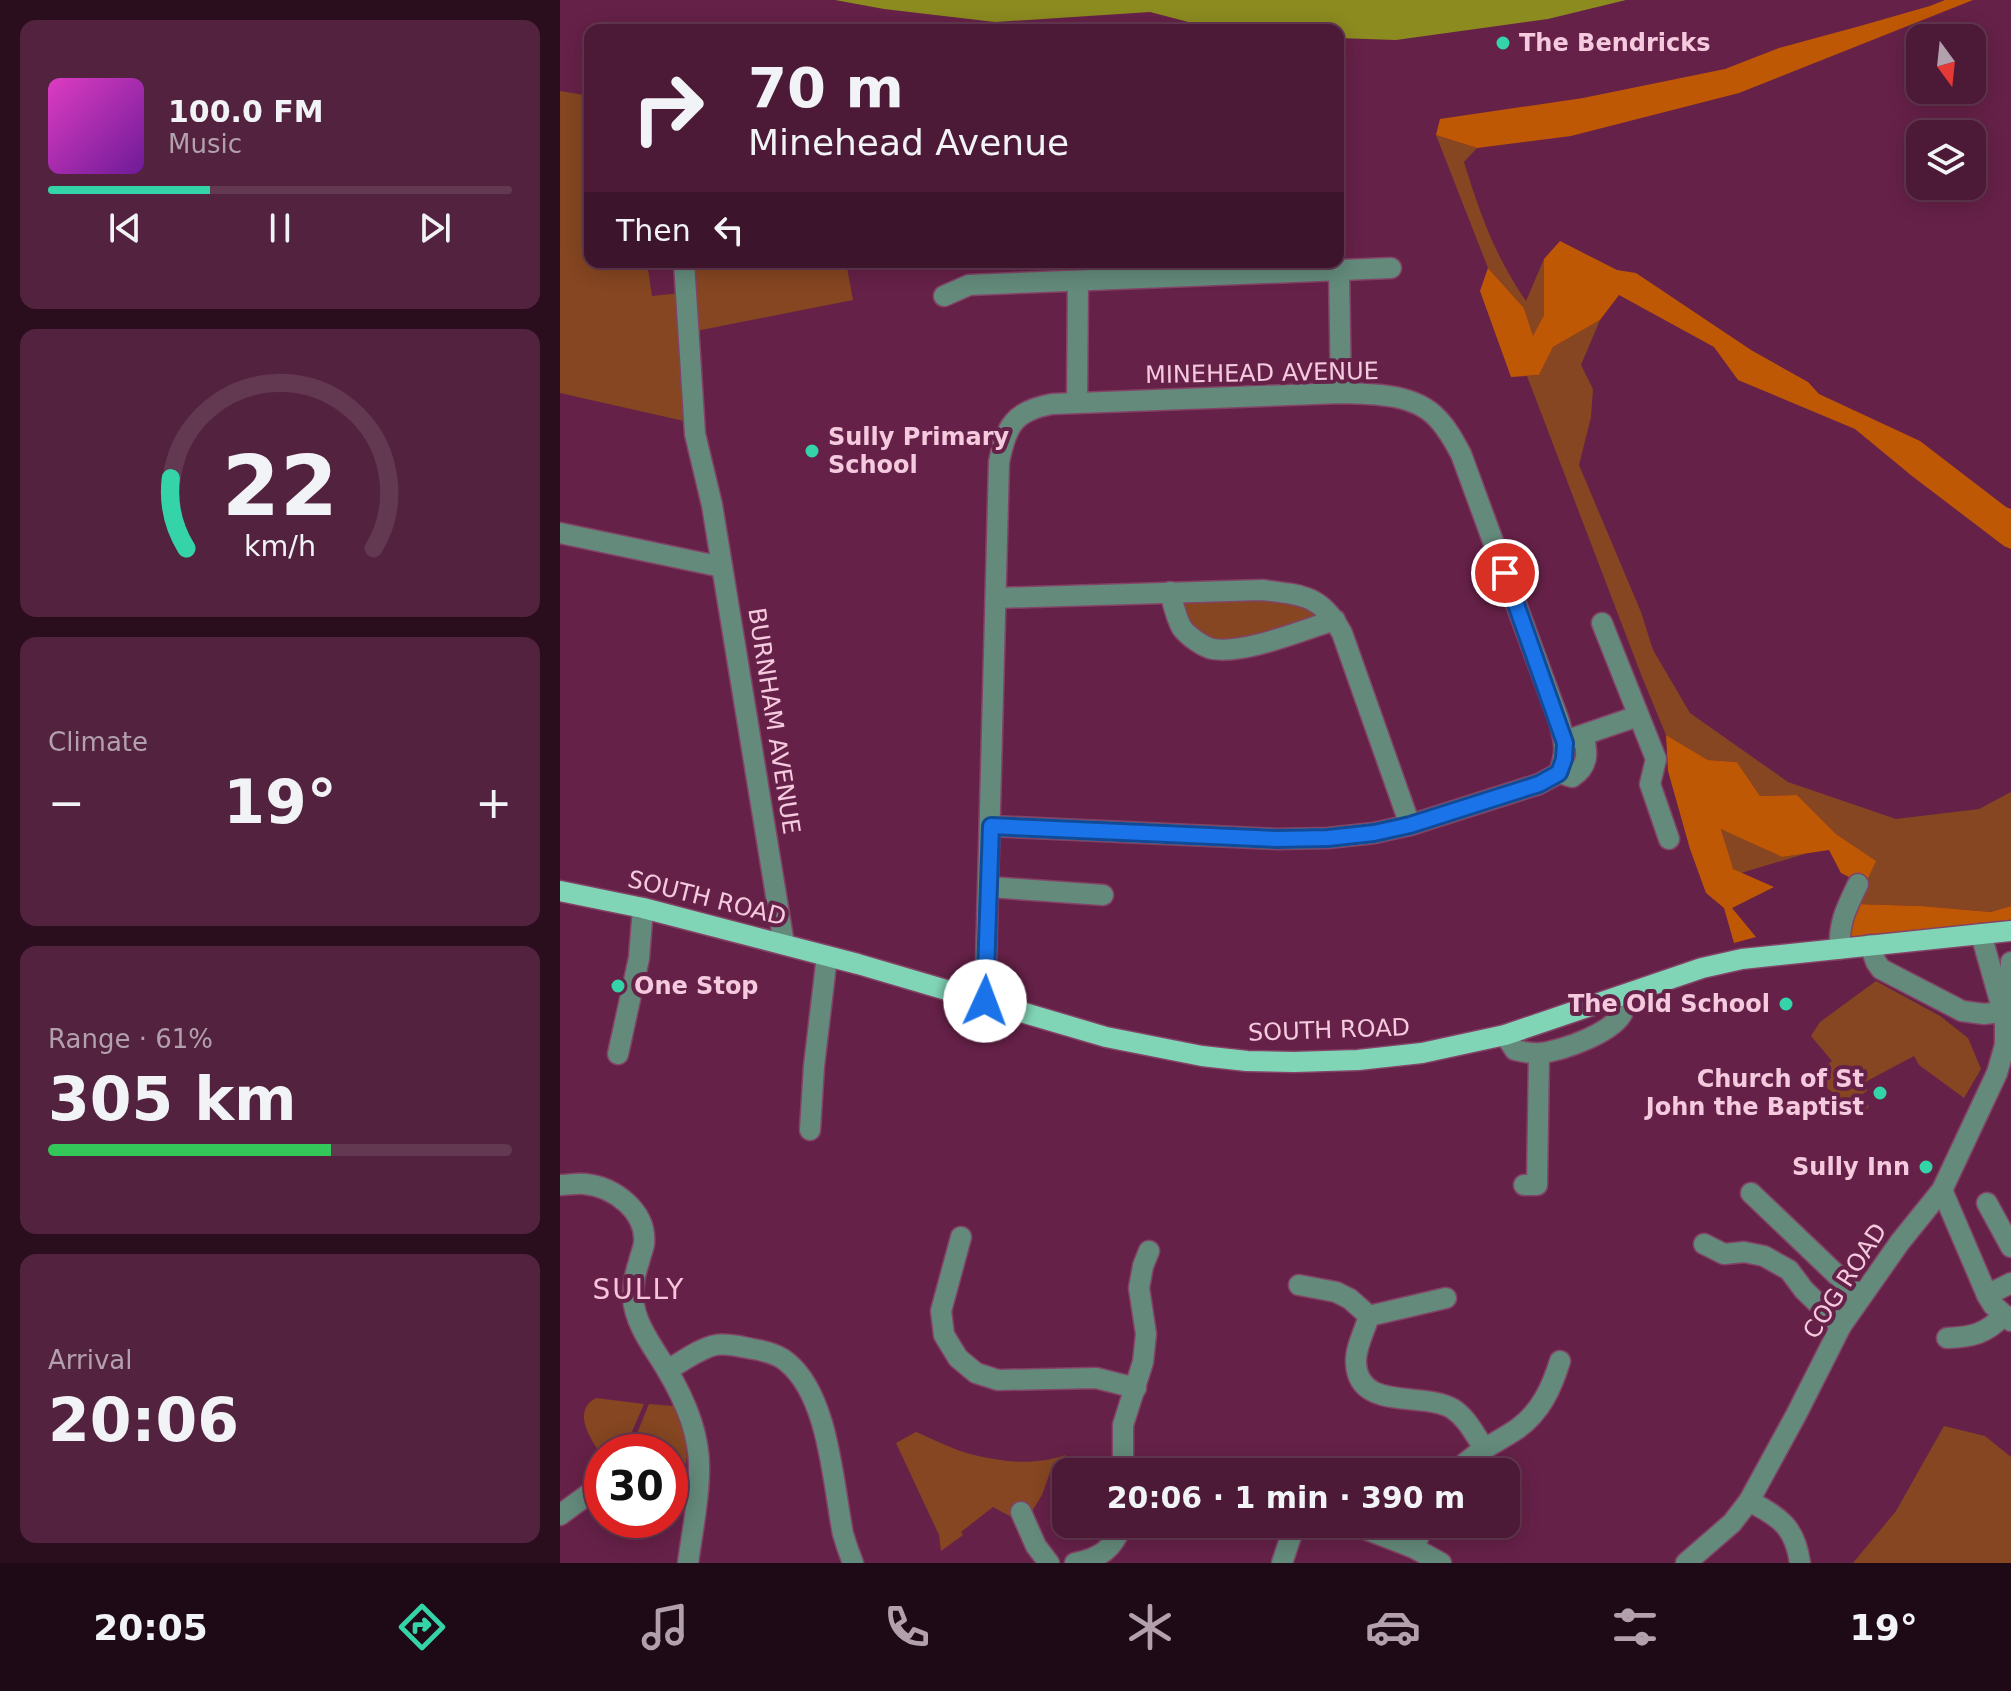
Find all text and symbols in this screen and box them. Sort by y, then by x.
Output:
north arrow [1906,24,1986,104]
map controls [1906,24,1986,200]
place label: The Bendricks [1519,29,1710,57]
marker: The Bendricks [1494,34,1512,52]
text: 70 m [748,55,904,120]
icon: right [616,56,720,160]
text: 100.0 FM [168,94,324,129]
button: layers [1906,120,1986,200]
text: Minehead Avenue [748,122,1069,163]
text: Music [168,129,242,159]
icon: previous [103,206,147,250]
icon: pause [258,206,302,250]
icon: next [413,206,457,250]
icon: left [707,208,751,252]
text: Then [616,213,691,248]
street label: MINEHEAD AVENUE [1145,357,1379,389]
place label: Sully Primary School [828,423,1010,479]
text: 22 [222,437,338,534]
marker: Sully Primary School [803,442,821,460]
text: km/h [244,529,316,563]
pin [1471,539,1539,607]
icon: arrive [1483,551,1527,595]
street label: BURNHAM AVENUE [742,606,806,836]
text: Climate [48,727,148,757]
text: 19° [223,767,337,837]
text: − [48,777,85,828]
text: + [475,777,512,828]
street label: SOUTH ROAD [625,865,789,931]
position arrow [943,959,1027,1043]
place label: One Stop [634,972,759,1000]
marker: One Stop [609,977,627,995]
place label: The Old School [1568,990,1770,1018]
marker: The Old School [1777,995,1795,1013]
street label: SOUTH ROAD [1248,1013,1410,1047]
text: Range · 61% [48,1024,213,1054]
text: 305 km [48,1064,297,1134]
place label: Church of St John the Baptist [1644,1065,1864,1121]
marker: Church of St John the Baptist [1871,1084,1889,1102]
place label: Sully Inn [1792,1153,1910,1181]
marker: Sully Inn [1917,1158,1935,1176]
street label: COG ROAD [1797,1218,1893,1344]
district label: SULLY [593,1273,685,1306]
text: Arrival [48,1345,132,1375]
text: 20:06 [48,1385,239,1455]
speed limit sign: 30 [584,1434,688,1538]
text: 20:06 · 1 min · 390 m [1107,1480,1465,1515]
icon: directions [394,1599,450,1655]
icon: music [637,1599,693,1655]
icon: phone [879,1599,935,1655]
icon: climate [1122,1599,1178,1655]
icon: car [1365,1599,1421,1655]
icon: filters [1607,1599,1663,1655]
text: 20:05 [93,1607,208,1648]
text: 19° [1850,1607,1918,1648]

